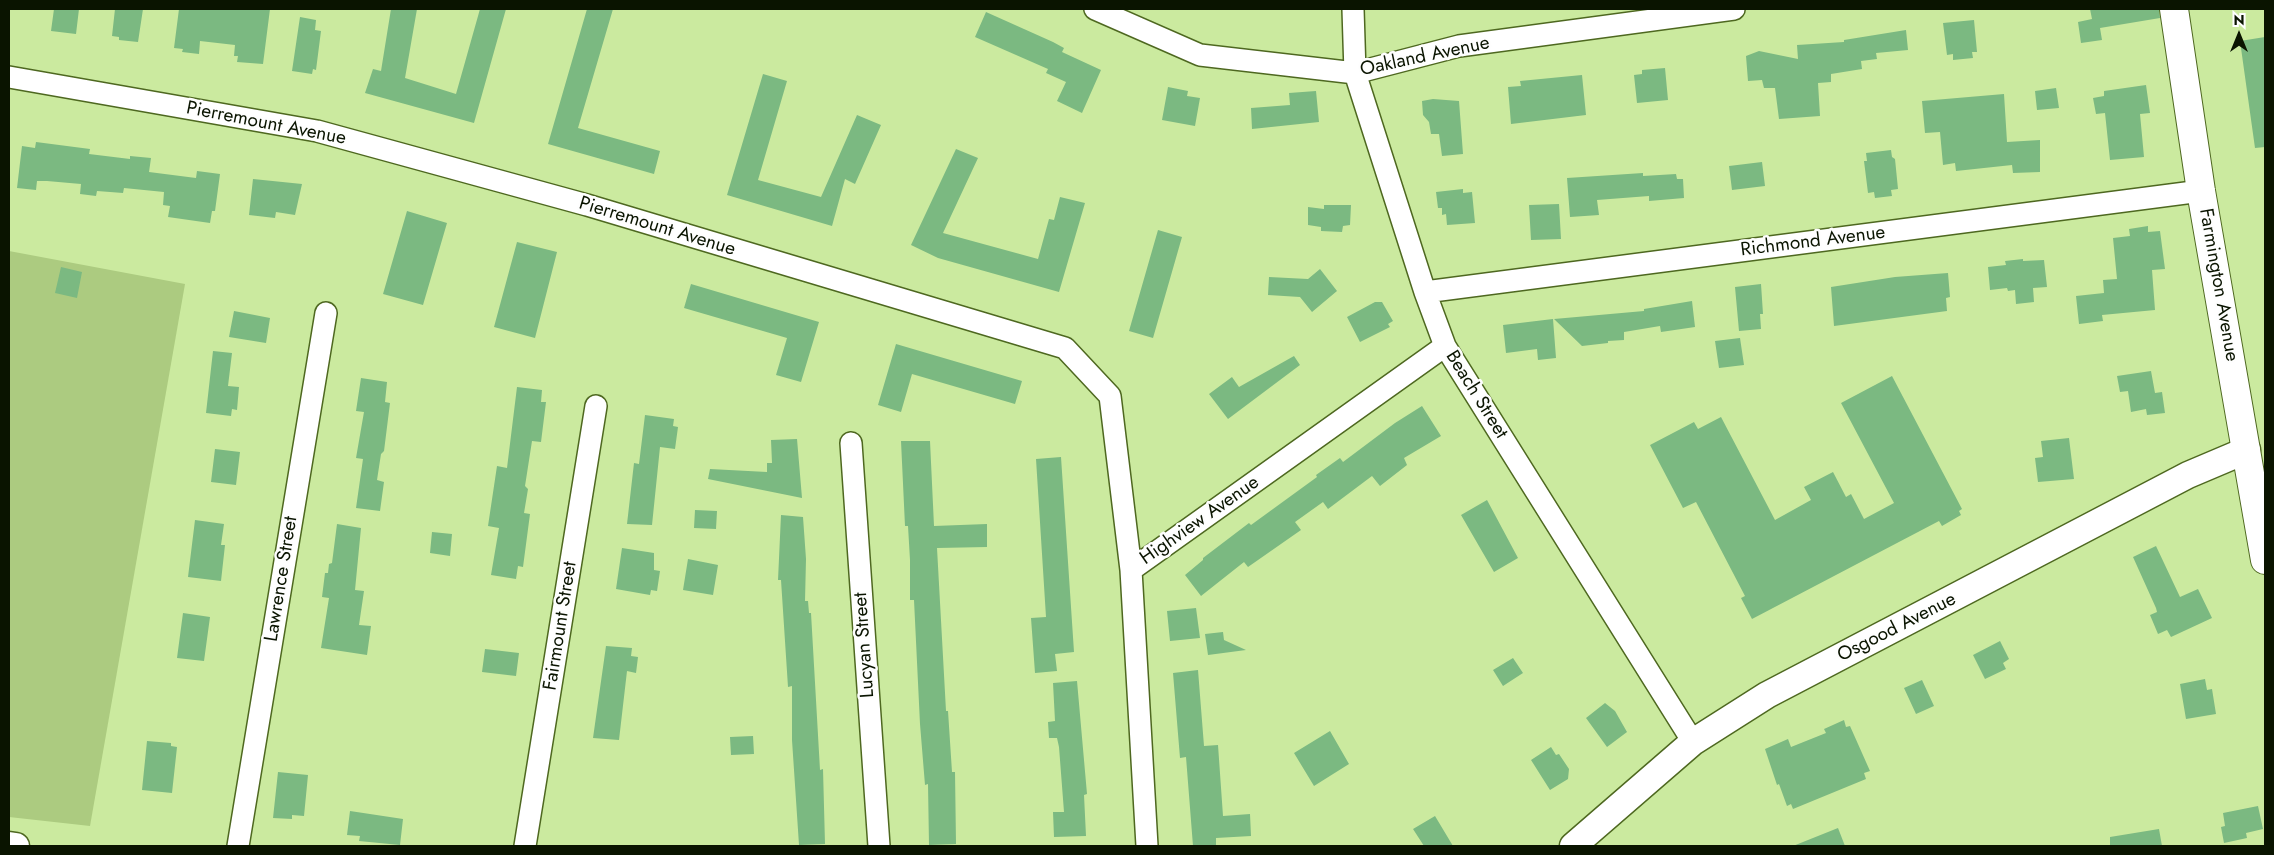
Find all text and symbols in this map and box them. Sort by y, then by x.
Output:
north arrow [2214,10,2264,60]
text: N [2233,10,2245,30]
street label: Oakland Avenue [1358,32,1492,82]
street label: Pierremount Avenue [184,97,348,151]
street label: Pierremount Avenue [576,192,738,262]
street label: Farmington Avenue [2193,207,2243,363]
street label: Richmond Avenue [1739,222,1887,262]
street label: Beach Street [1440,347,1512,443]
street label: Highview Avenue [1136,472,1264,570]
street label: Lawrence Street [261,515,303,643]
street label: Fairmount Street [540,560,582,692]
street label: Osgood Avenue [1834,588,1960,668]
street label: Lucyan Street [850,591,880,699]

